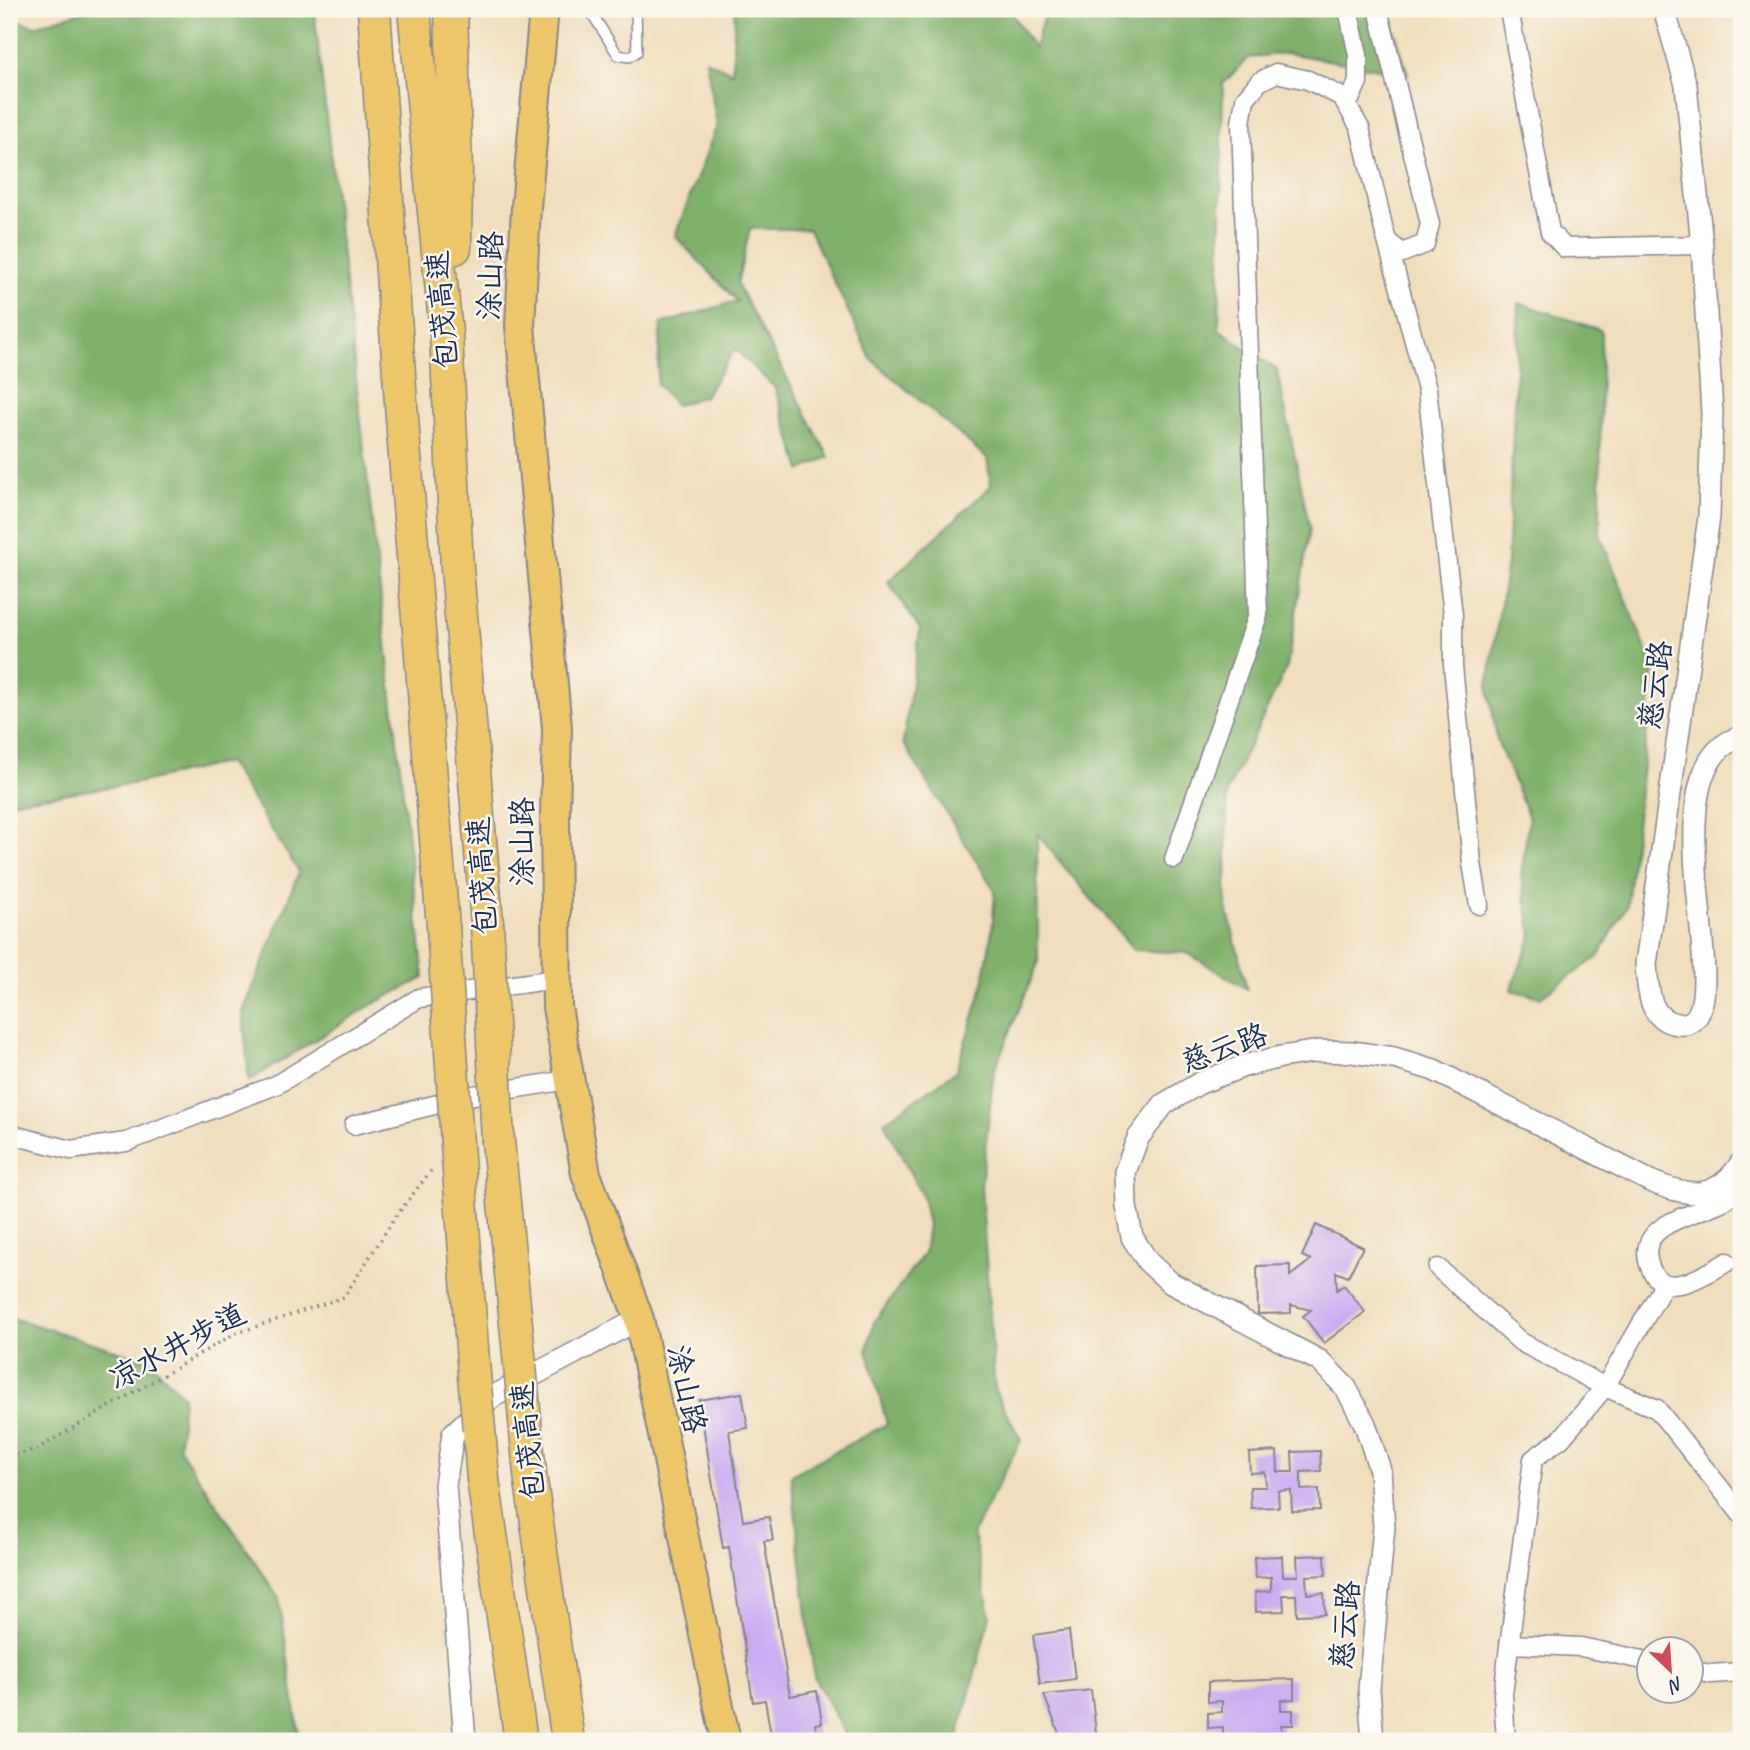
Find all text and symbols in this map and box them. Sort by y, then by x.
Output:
street label: 涂山路 [469,230,511,322]
street label: 包茂高速 [418,249,466,371]
street label: 慈云路 [1630,638,1680,732]
street label: 涂山路 [503,797,541,887]
street label: 包茂高速 [459,815,505,937]
street label: 慈云路 [1175,1015,1273,1081]
street label: 凉水井步道 [102,1294,252,1398]
street label: 涂山路 [659,1341,715,1437]
street label: 包茂高速 [503,1379,553,1503]
street label: 慈云路 [1322,1579,1368,1671]
north arrow [1634,1634,1704,1704]
text: N [1663,1671,1687,1699]

